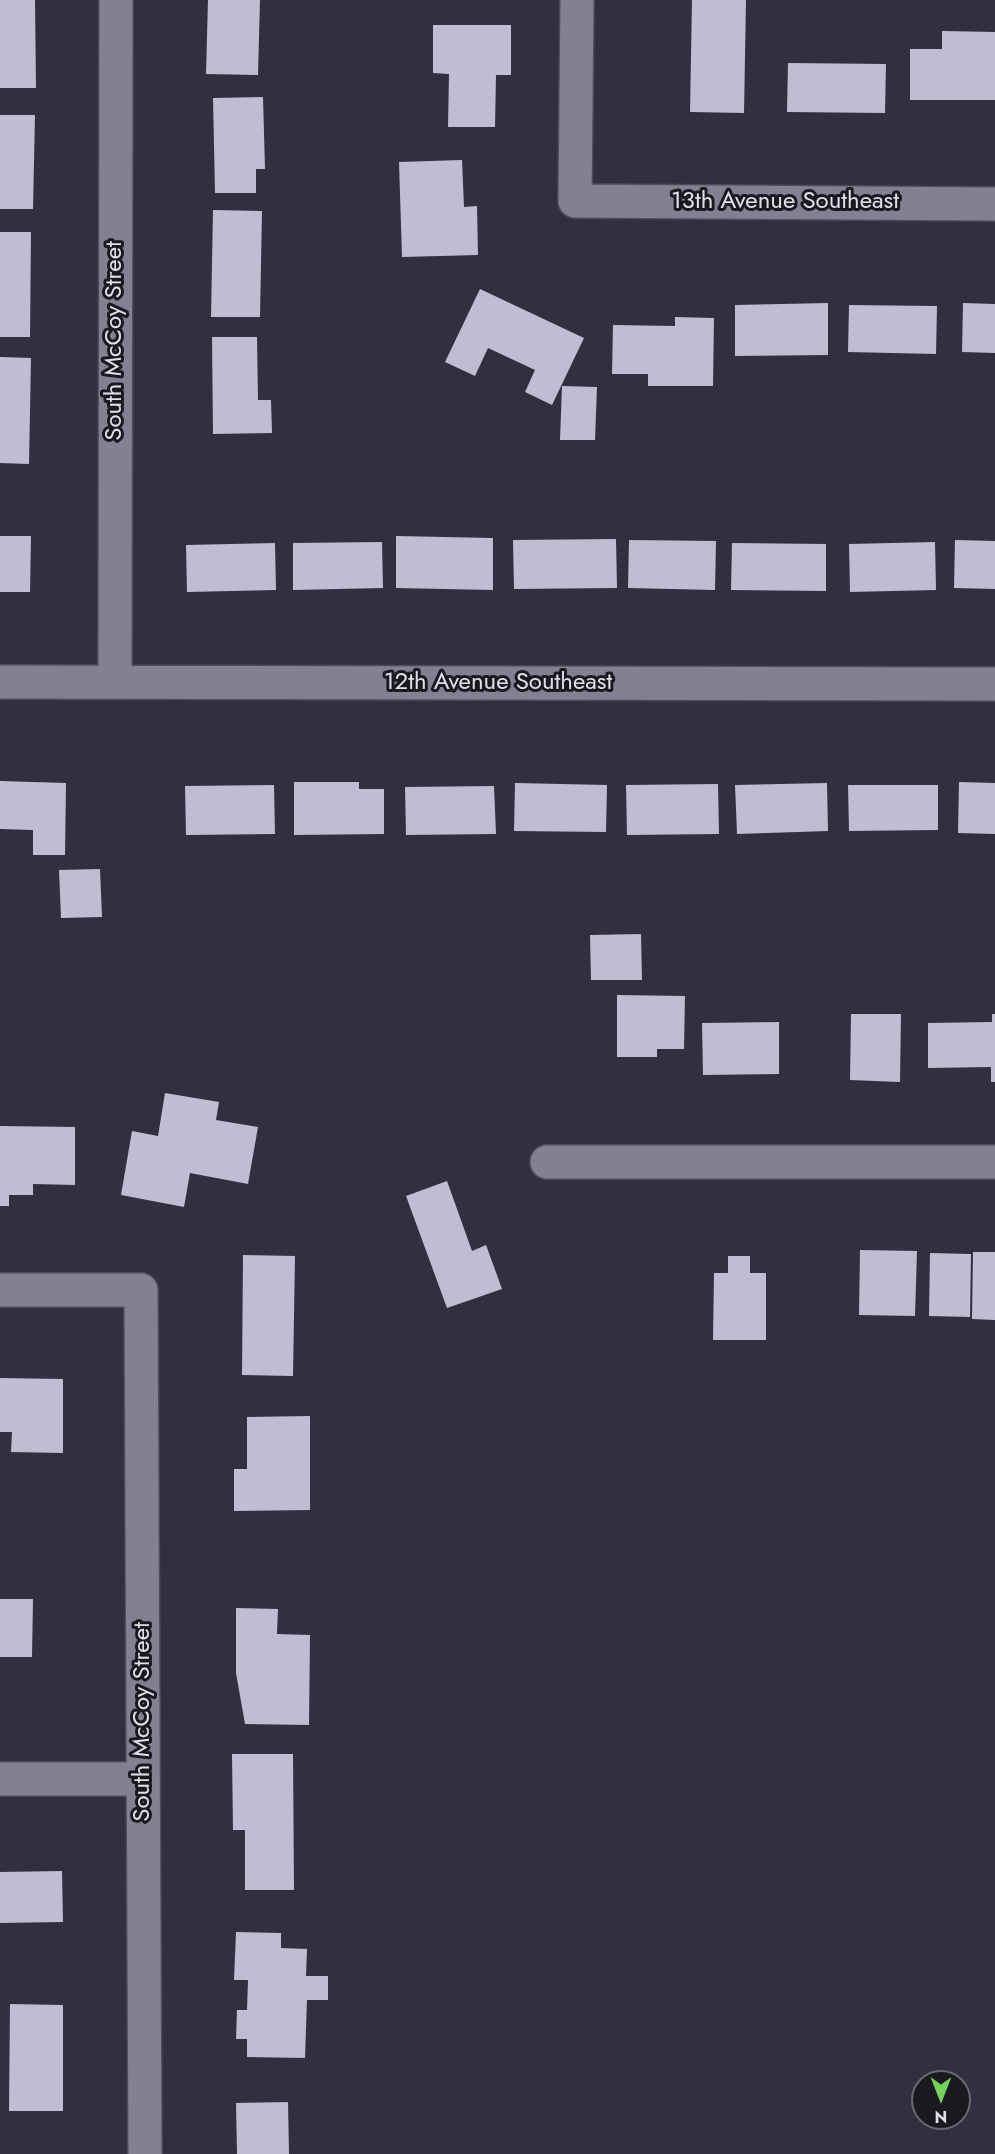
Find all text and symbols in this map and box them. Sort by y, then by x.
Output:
street label: 13th Avenue Southeast [671,188,899,216]
street label: South McCoy Street [101,241,129,441]
street label: 12th Avenue Southeast [384,669,612,697]
street label: South McCoy Street [129,1622,157,1822]
north arrow [911,2070,971,2130]
text: N [935,2105,947,2128]

